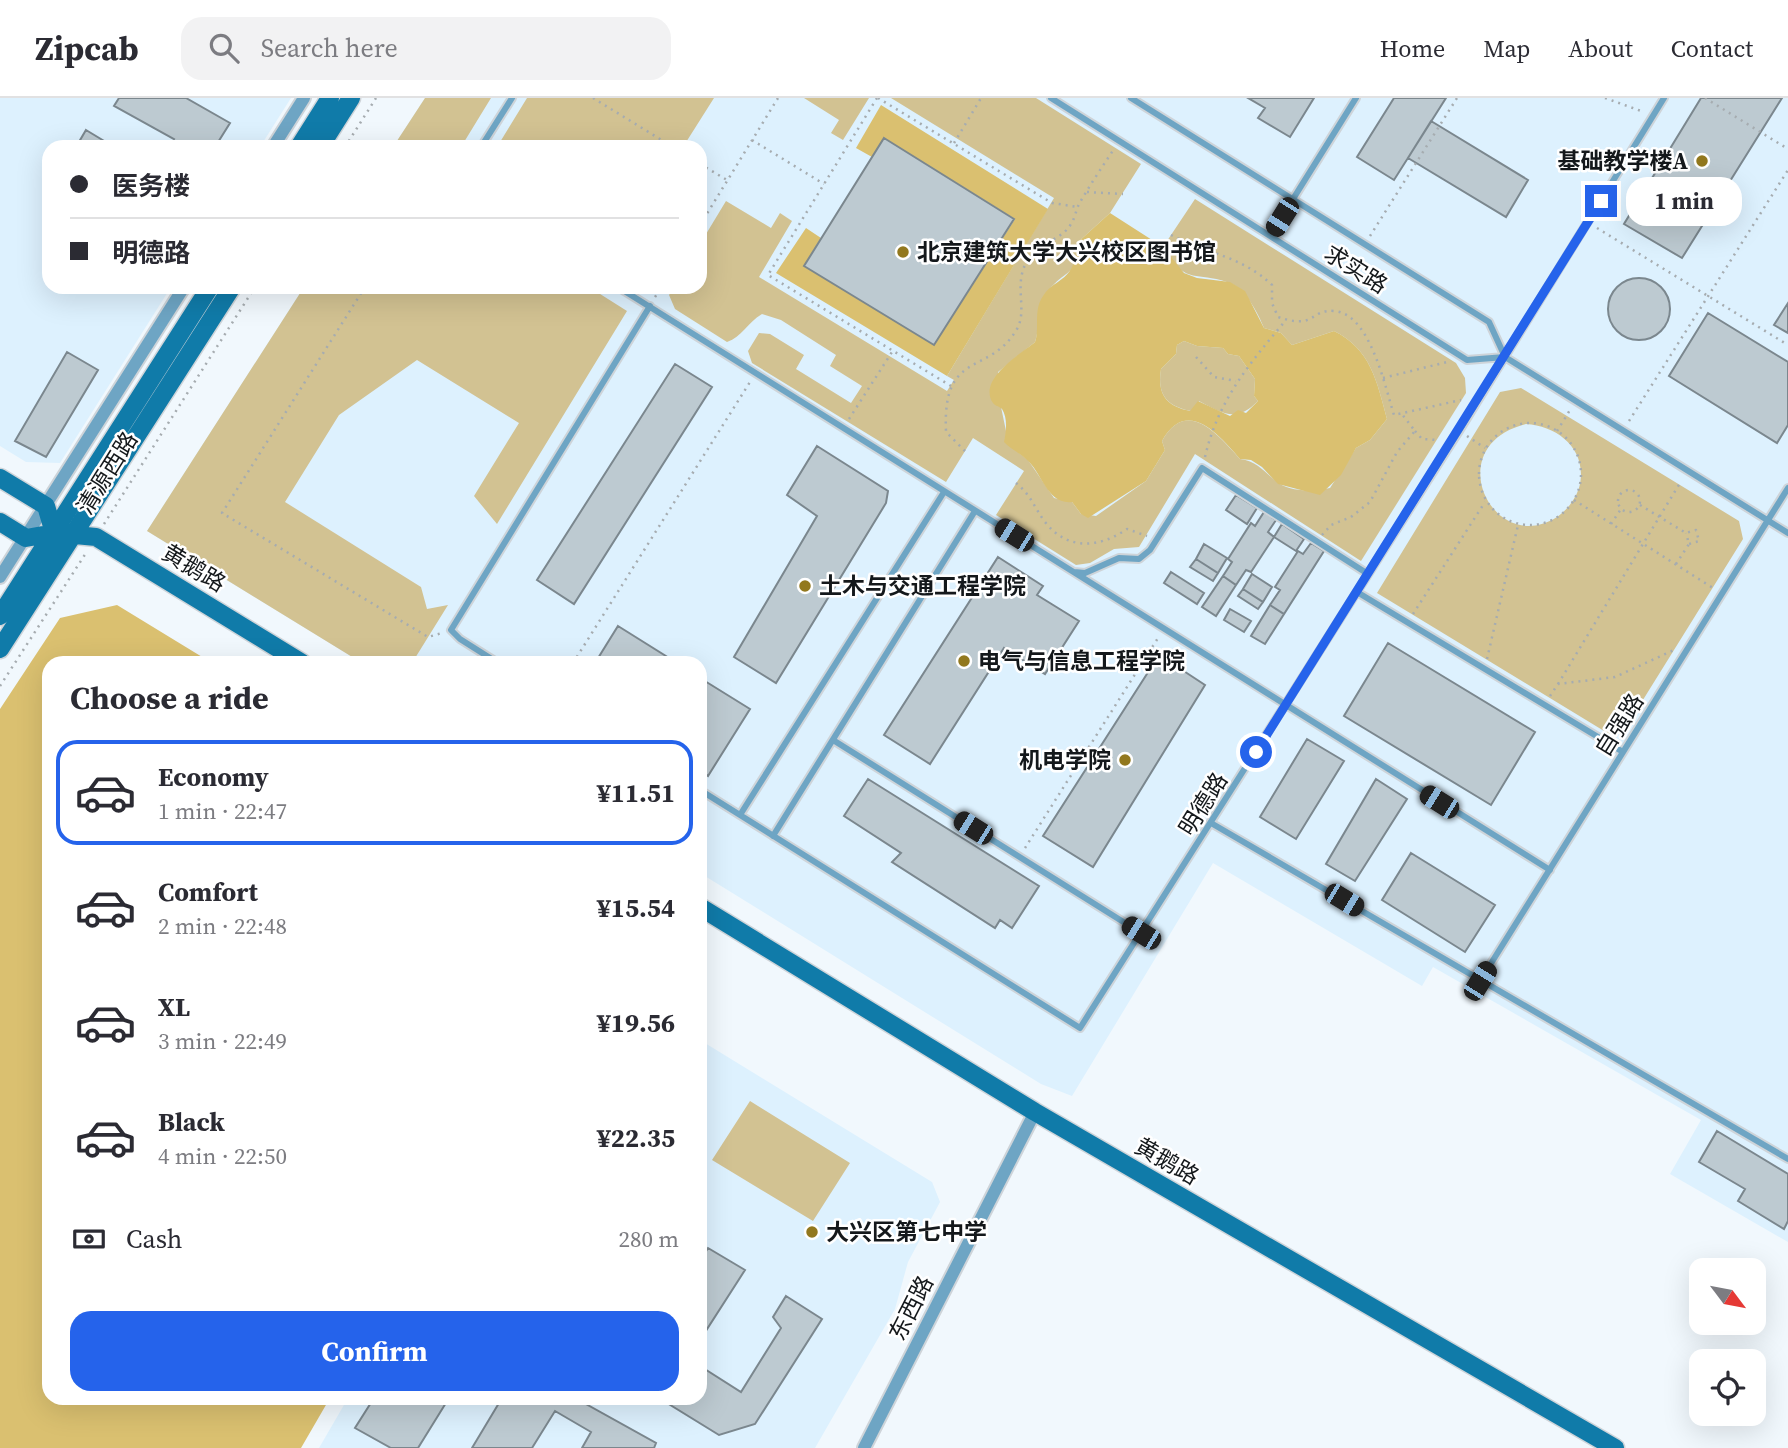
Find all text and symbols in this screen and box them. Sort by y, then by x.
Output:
search box [181,17,671,80]
text: Zipcab [35,26,139,71]
icon: search [205,29,243,67]
text: Search here [261,30,398,66]
text: Home [1380,32,1445,65]
text: Map [1483,32,1530,65]
text: About [1568,32,1633,65]
text: Contact [1671,32,1753,65]
place label: 基础教学楼A [1557,145,1688,177]
marker: 基础教学楼A [1694,153,1710,169]
text: 医务楼 [112,168,190,204]
callout: 1 min [1626,176,1741,226]
route end [1585,185,1617,217]
text: 1 min [1654,185,1714,217]
car [1262,194,1303,240]
text: 明德路 [112,235,190,271]
place label: 北京建筑大学大兴校区图书馆 [917,236,1216,268]
street label: 求实路 [1318,237,1394,301]
marker: 北京建筑大学大兴校区图书馆 [895,244,911,260]
street label: 清源西路 [69,426,145,520]
car [991,515,1038,555]
street label: 黄鹅路 [156,537,232,599]
place label: 土木与交通工程学院 [819,570,1026,602]
marker: 土木与交通工程学院 [797,578,813,594]
place label: 电气与信息工程学院 [978,645,1185,677]
marker: 电气与信息工程学院 [956,653,972,669]
text: Choose a ride [70,676,269,720]
street label: 自强路 [1587,687,1651,763]
route start [1240,736,1272,768]
place label: 机电学院 [1019,744,1111,776]
marker: 机电学院 [1117,752,1133,768]
text: Economy [158,759,269,795]
icon: car [74,761,137,824]
street label: 明德路 [1171,766,1235,842]
text: ¥11.51 [597,775,675,811]
car [1416,782,1463,822]
text: 1 min · 22:47 [158,795,287,827]
car [950,808,997,848]
text: Comfort [158,874,258,910]
icon: car [74,876,137,939]
car [1321,880,1368,920]
text: ¥15.54 [597,890,675,926]
text: 2 min · 22:48 [158,910,287,942]
car [1118,913,1165,953]
car [1460,958,1501,1004]
text: XL [158,989,190,1025]
icon: car [74,991,137,1054]
text: ¥19.56 [597,1005,675,1041]
text: 3 min · 22:49 [158,1025,287,1057]
text: Black [158,1104,225,1140]
icon: car [74,1106,137,1169]
text: ¥22.35 [597,1120,675,1156]
street label: 黄鹅路 [1129,1130,1205,1192]
text: 4 min · 22:50 [158,1140,287,1172]
place label: 大兴区第七中学 [826,1216,987,1248]
icon: cash [70,1220,108,1258]
text: Cash [126,1221,182,1257]
text: 280 m [618,1223,679,1255]
marker: 大兴区第七中学 [804,1224,820,1240]
north arrow [1689,1258,1766,1335]
map controls [1689,1258,1766,1426]
street label: 东西路 [881,1270,941,1346]
button: Confirm [70,1311,679,1391]
button: locate [1689,1349,1766,1426]

